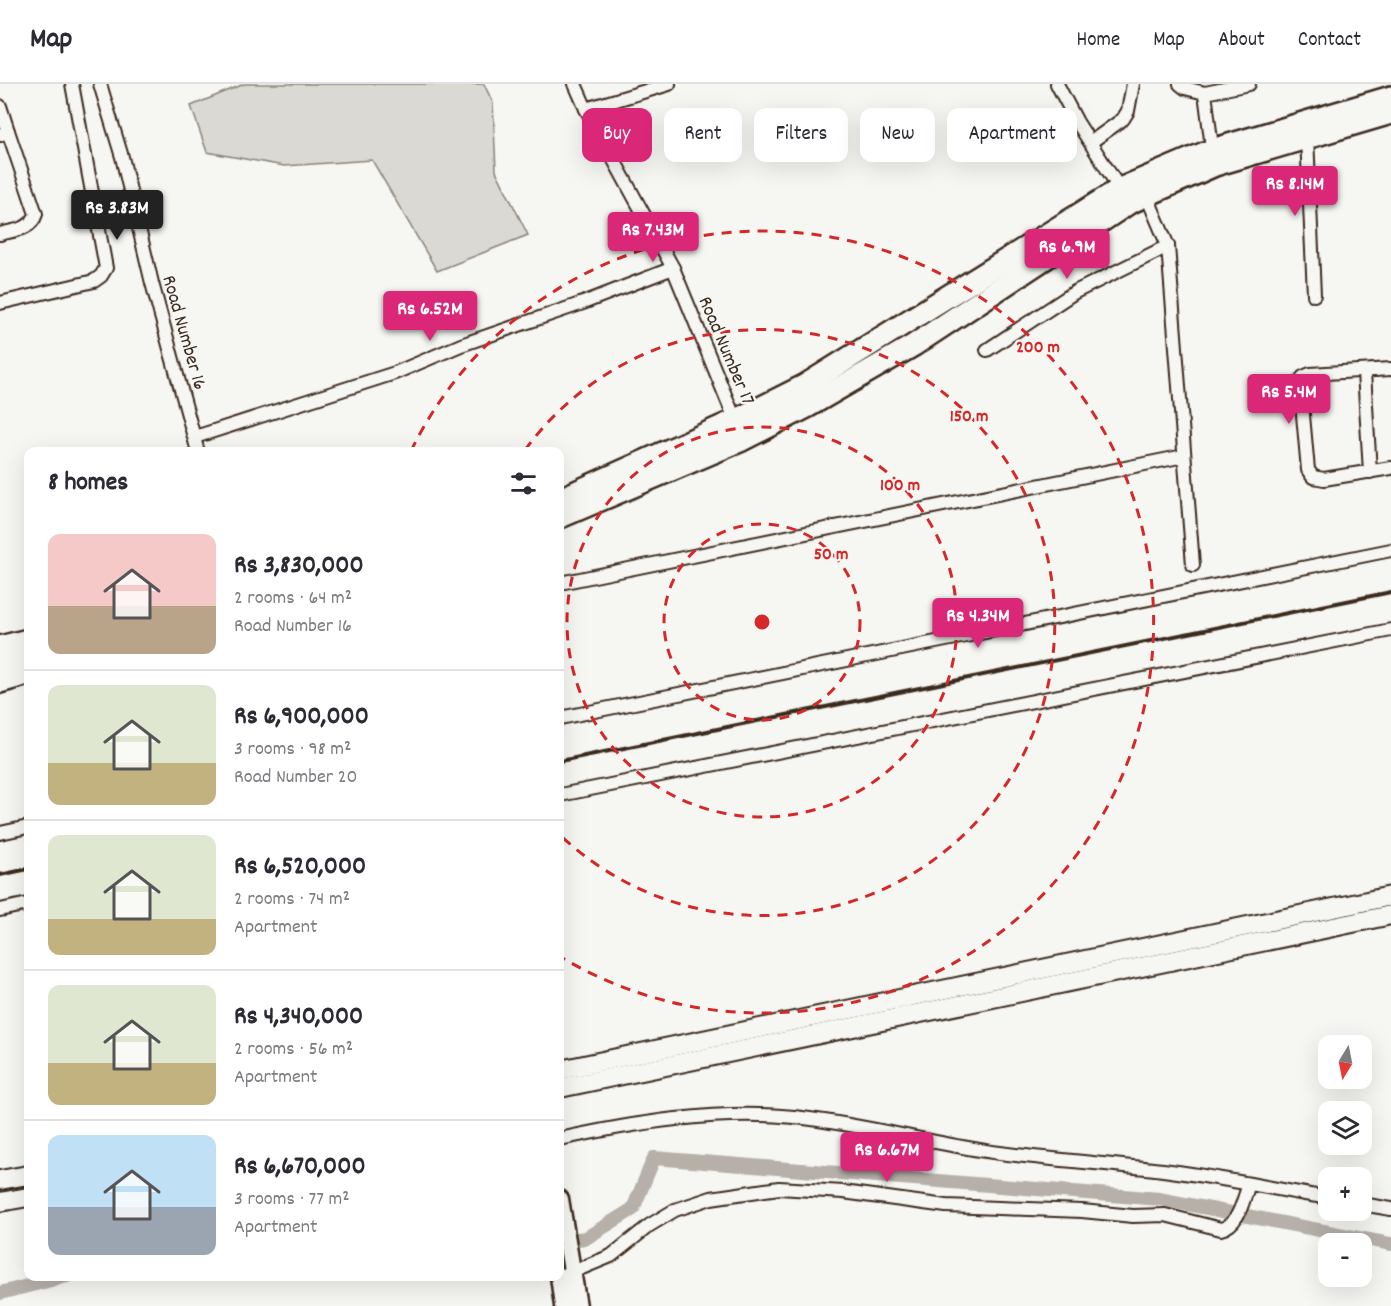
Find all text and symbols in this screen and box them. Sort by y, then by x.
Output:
text: Map [30,21,72,61]
text: Home [1076,26,1120,56]
text: Map [1153,26,1185,56]
text: About [1218,26,1265,56]
text: Contact [1298,26,1361,56]
chip: Buy [582,108,652,162]
chip: Rent [664,108,742,162]
chip: Filters [754,108,848,162]
chip: New [860,108,935,162]
chip: Apartment [947,108,1077,162]
pin: Rs 8.14M [1233,166,1357,217]
text: Rs 8.14M [1266,171,1324,199]
pin: Rs 3.83M [55,190,179,241]
text: Rs 3.83M [85,195,149,223]
pin: Rs 7.43M [591,212,715,263]
text: Rs 7.43M [622,217,684,245]
pin: Rs 6.9M [1012,229,1122,280]
text: Rs 6.9M [1039,234,1095,262]
street label: Road Number 16 [153,272,213,393]
pin: Rs 6.52M [368,291,492,342]
street label: Road Number 17 [690,292,761,410]
text: Rs 6.52M [397,296,463,324]
text: 200 m [1016,336,1060,361]
pin: Rs 5.4M [1234,374,1344,425]
text: Rs 5.4M [1261,379,1317,407]
text: 150 m [950,405,988,430]
text: 8 homes [48,465,128,502]
icon: filters [507,467,540,500]
text: 100 m [880,474,920,499]
text: 50 m [814,543,848,568]
text: Rs 3,830,000 [234,548,364,585]
icon: home [96,558,168,630]
text: 2 rooms · 64 m² [234,585,352,613]
pin: Rs 4.34M [916,598,1040,649]
text: Rs 4.34M [946,603,1010,631]
centre of rings [752,612,772,632]
text: Road Number 16 [234,613,352,641]
text: Rs 6,900,000 [234,699,369,736]
icon: home [96,709,168,781]
text: 3 rooms · 98 m² [234,736,351,764]
text: Road Number 20 [234,764,357,792]
text: Rs 6,520,000 [234,849,366,886]
icon: home [96,859,168,931]
text: 2 rooms · 74 m² [234,886,350,914]
text: Apartment [234,914,317,942]
text: Rs 4,340,000 [234,999,363,1036]
icon: home [96,1009,168,1081]
north arrow [1318,1035,1372,1089]
map controls [1318,1035,1372,1287]
text: 2 rooms · 56 m² [234,1036,353,1064]
text: Apartment [234,1064,317,1092]
button: layers [1318,1101,1372,1155]
pin: Rs 6.67M [825,1132,949,1183]
text: Rs 6.67M [854,1137,920,1165]
text: Rs 6,670,000 [234,1149,366,1186]
icon: home [96,1159,168,1231]
button: + [1318,1167,1372,1221]
text: 3 rooms · 77 m² [234,1186,350,1214]
text: Apartment [234,1214,317,1242]
button: − [1318,1233,1372,1287]

